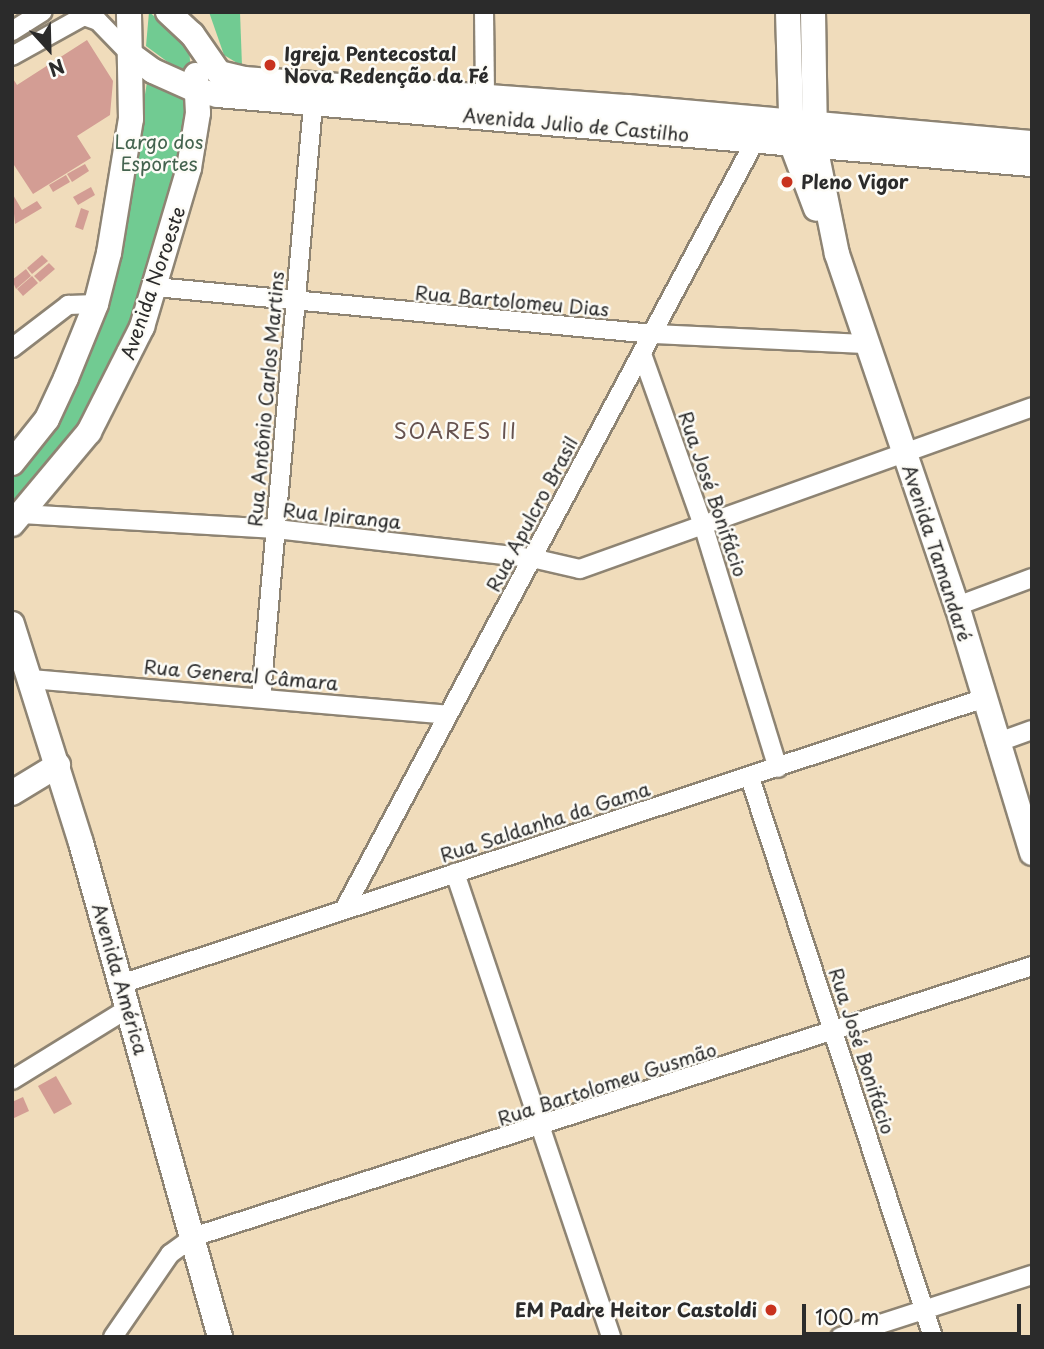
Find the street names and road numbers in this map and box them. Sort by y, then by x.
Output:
street label: Avenida Julio de Castilho [460,104,692,146]
street label: Avenida Noroeste [116,204,190,362]
street label: Rua Antônio Carlos Martins [243,270,289,528]
street label: Rua Bartolomeu Dias [413,281,611,321]
street label: Rua José Bonifácio [674,408,752,580]
street label: Rua Apulcro Brasil [481,432,583,596]
street label: Avenida Tamandaré [898,462,976,644]
street label: Rua Ipiranga [282,498,402,534]
street label: Rua General Câmara [142,655,340,695]
street label: Rua Saldanha da Gama [437,777,653,867]
street label: Avenida América [88,901,152,1057]
street label: Rua José Bonifácio [824,965,900,1137]
street label: Rua Bartolomeu Gusmão [494,1038,720,1130]

